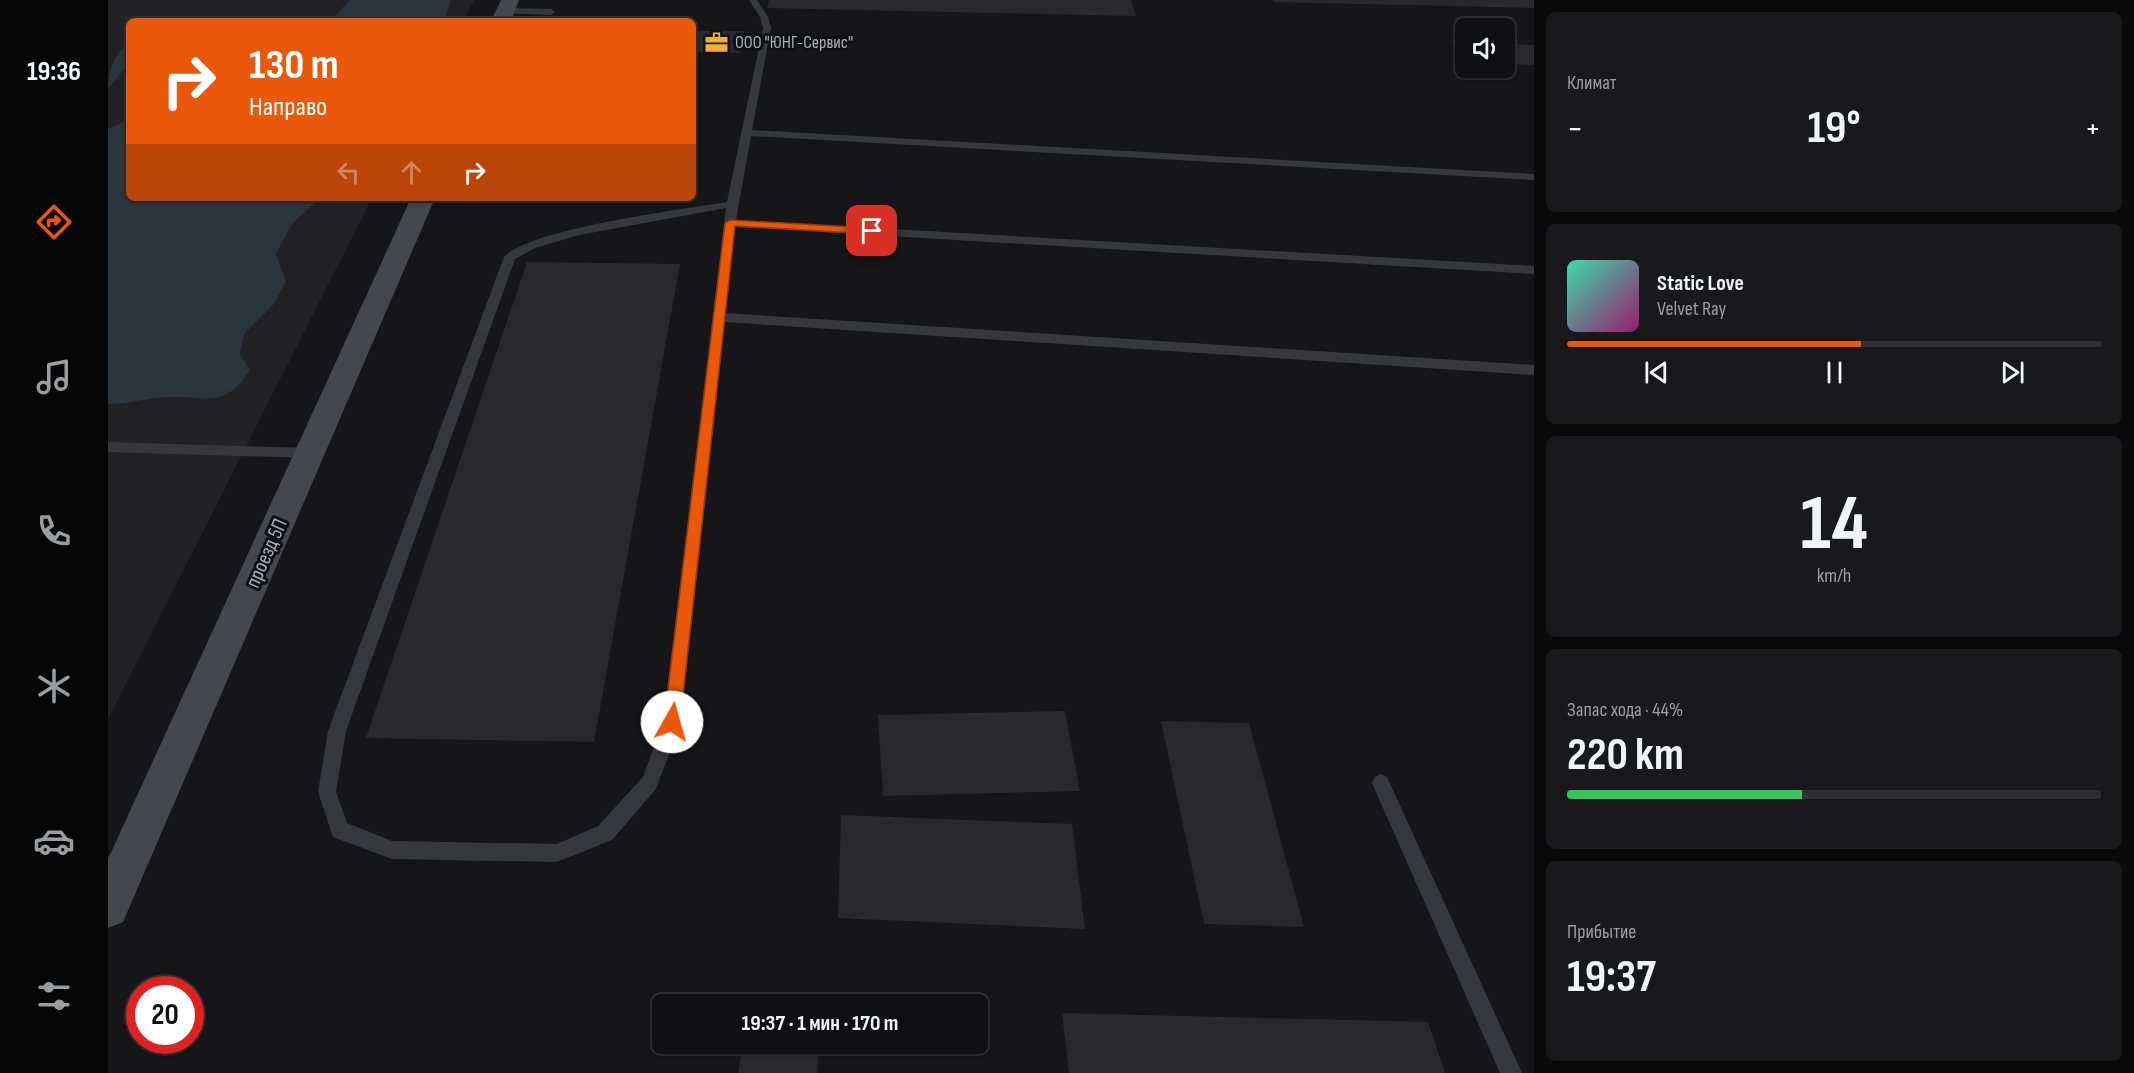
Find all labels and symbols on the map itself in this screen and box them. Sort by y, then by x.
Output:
office icon: ООО "ЮНГ-Сервис" [704,29,730,55]
place label: ООО "ЮНГ-Сервис" [735,32,853,53]
pin [846,205,897,256]
street label: проезд 5П [240,515,293,592]
position arrow [640,690,704,754]
speed limit sign: 20 [126,976,204,1054]

